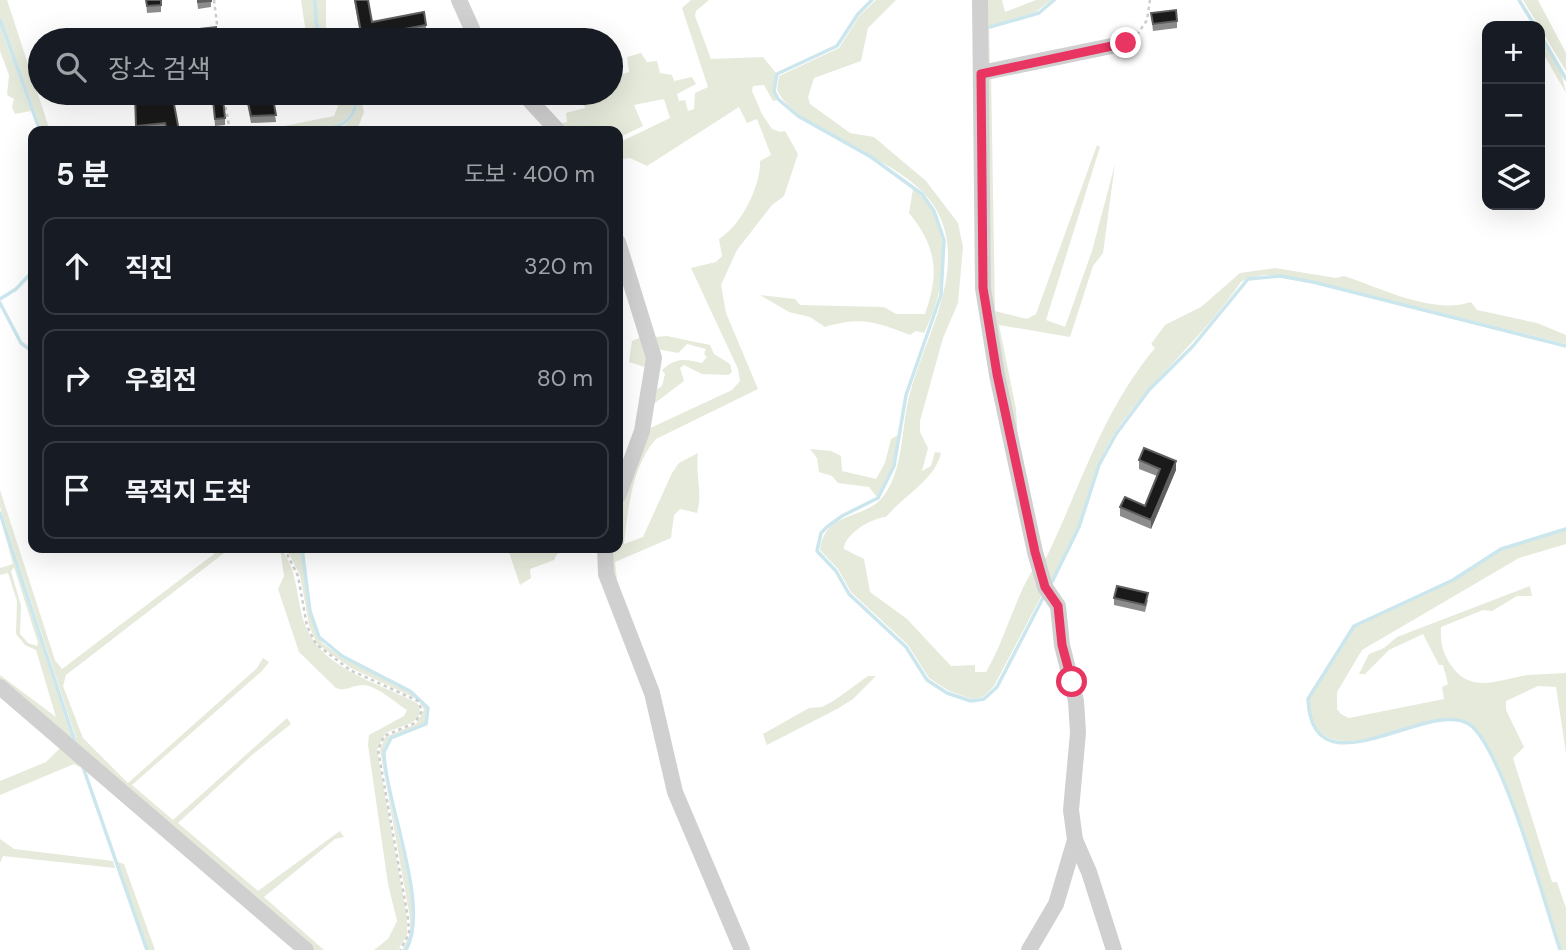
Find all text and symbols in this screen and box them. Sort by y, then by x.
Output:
map controls [1482,21,1545,210]
button: + [1482,21,1545,84]
route end [1110,27,1141,58]
search box [28,28,623,105]
icon: search [52,48,90,86]
text: 장소 검색 [108,52,211,86]
button: − [1482,84,1545,147]
button: layers [1482,147,1545,210]
text: 5 분 [56,155,109,194]
text: 도보 · 400 m [464,159,595,189]
icon: ahead [58,247,96,285]
text: 직진 [125,251,173,285]
text: 320 m [524,251,593,281]
icon: right [58,359,96,397]
text: 우회전 [125,363,197,397]
text: 80 m [537,363,593,393]
icon: arrive [58,471,96,509]
text: 목적지 도착 [125,475,251,509]
route start [1056,666,1087,697]

